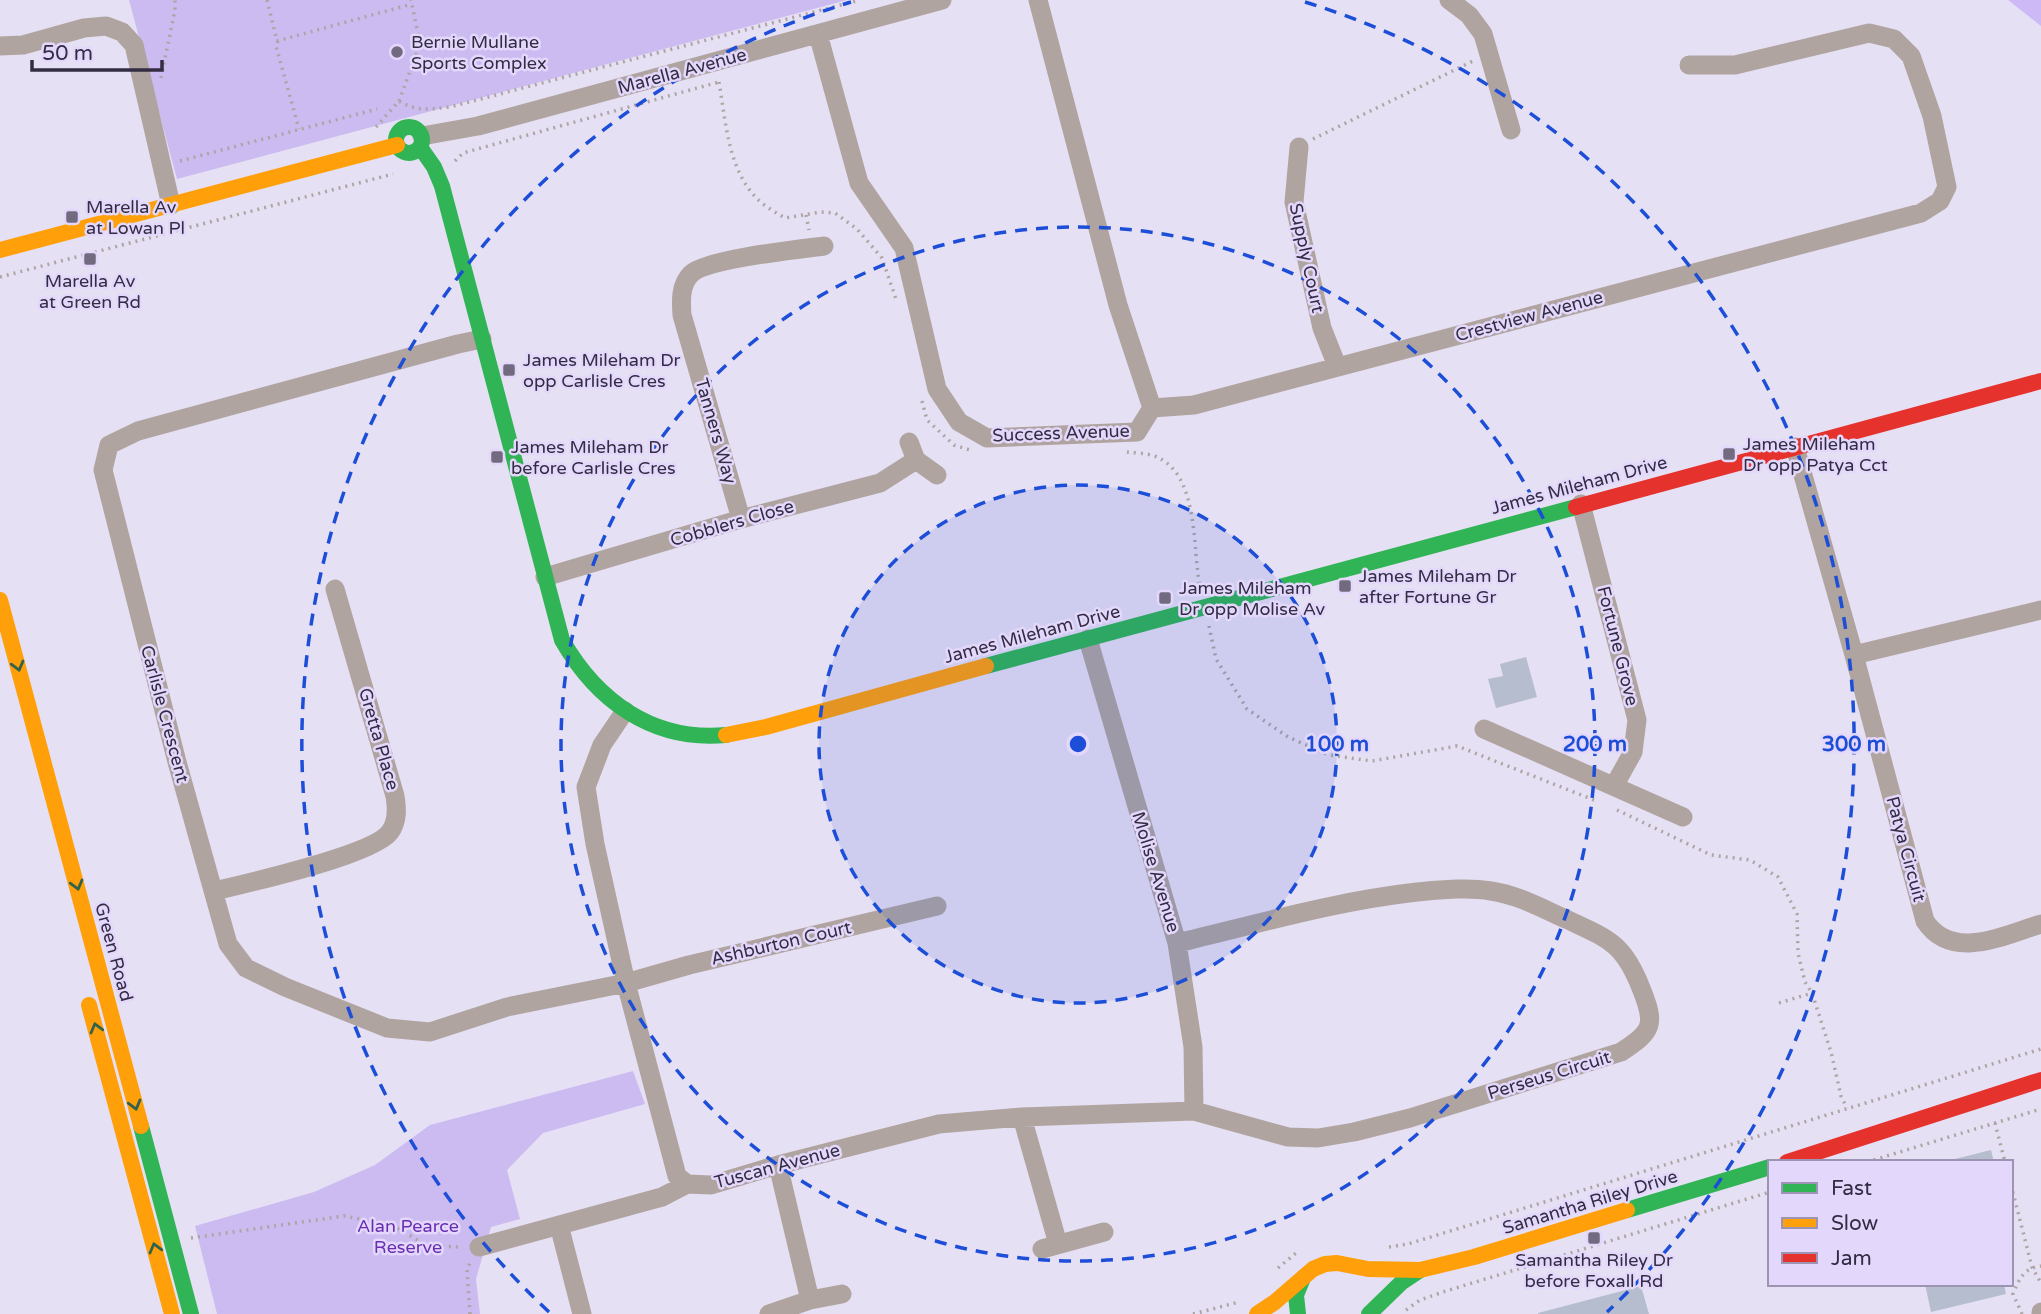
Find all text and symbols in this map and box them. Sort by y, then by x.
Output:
scale bar [32,28,161,72]
place label: Bernie Mullane Sports Complex [411,31,547,74]
text: 50 m [42,41,93,66]
street label: Marella Avenue [615,43,749,99]
marker: Bernie Mullane Sports Complex [389,44,405,60]
place label: Marella Av at Lowan Pl [86,196,185,239]
street label: Supply Court [1285,201,1329,315]
marker: Marella Av at Lowan Pl [64,209,80,225]
marker: Marella Av at Green Rd [82,251,98,267]
place label: Marella Av at Green Rd [39,270,141,313]
street label: Crestview Avenue [1453,286,1605,346]
place label: James Mileham Dr opp Carlisle Cres [523,349,681,392]
marker: James Mileham Dr opp Carlisle Cres [501,362,517,378]
street label: Tanners Way [690,376,742,487]
street label: Success Avenue [992,420,1130,446]
place label: James Mileham Dr opp Patya Cct [1743,433,1888,476]
place label: James Mileham Dr before Carlisle Cres [511,436,676,479]
marker: James Mileham Dr opp Patya Cct [1721,446,1737,462]
marker: James Mileham Dr before Carlisle Cres [489,449,505,465]
street label: James Mileham Drive [1488,451,1670,519]
street label: Cobblers Close [668,495,796,551]
place label: James Mileham Dr after Fortune Gr [1359,565,1517,608]
place label: James Mileham Dr opp Molise Av [1179,577,1326,620]
marker: James Mileham Dr after Fortune Gr [1337,578,1353,594]
street label: Fortune Grove [1593,584,1643,708]
marker: James Mileham Dr opp Molise Av [1157,590,1173,606]
street label: James Mileham Drive [941,600,1123,668]
street label: Carlisle Crescent [136,643,194,785]
one-way arrow [9,659,24,671]
street label: Gretta Place [354,685,404,793]
centre of rings [1066,732,1090,756]
text: 100 m [1305,732,1369,757]
text: 200 m [1563,732,1627,757]
text: 300 m [1822,732,1886,757]
street label: Patya Circuit [1881,794,1931,904]
street label: Molise Avenue [1127,809,1185,935]
one-way arrow [68,879,83,891]
street label: Green Road [90,900,138,1004]
street label: Ashburton Court [709,916,853,970]
one-way arrow [90,1022,104,1034]
street label: Perseus Circuit [1485,1046,1613,1104]
one-way arrow [127,1099,142,1111]
street label: Tuscan Avenue [712,1139,842,1193]
legend [1768,1160,2013,1286]
street label: Samantha Riley Drive [1500,1165,1680,1239]
text: Fast [1831,1176,1872,1201]
text: Slow [1831,1211,1879,1236]
park label: Alan Pearce Reserve [357,1215,459,1258]
marker: Samantha Riley Dr before Foxall Rd [1586,1230,1602,1246]
one-way arrow [148,1242,163,1254]
text: Jam [1831,1246,1872,1271]
place label: Samantha Riley Dr before Foxall Rd [1515,1249,1673,1292]

